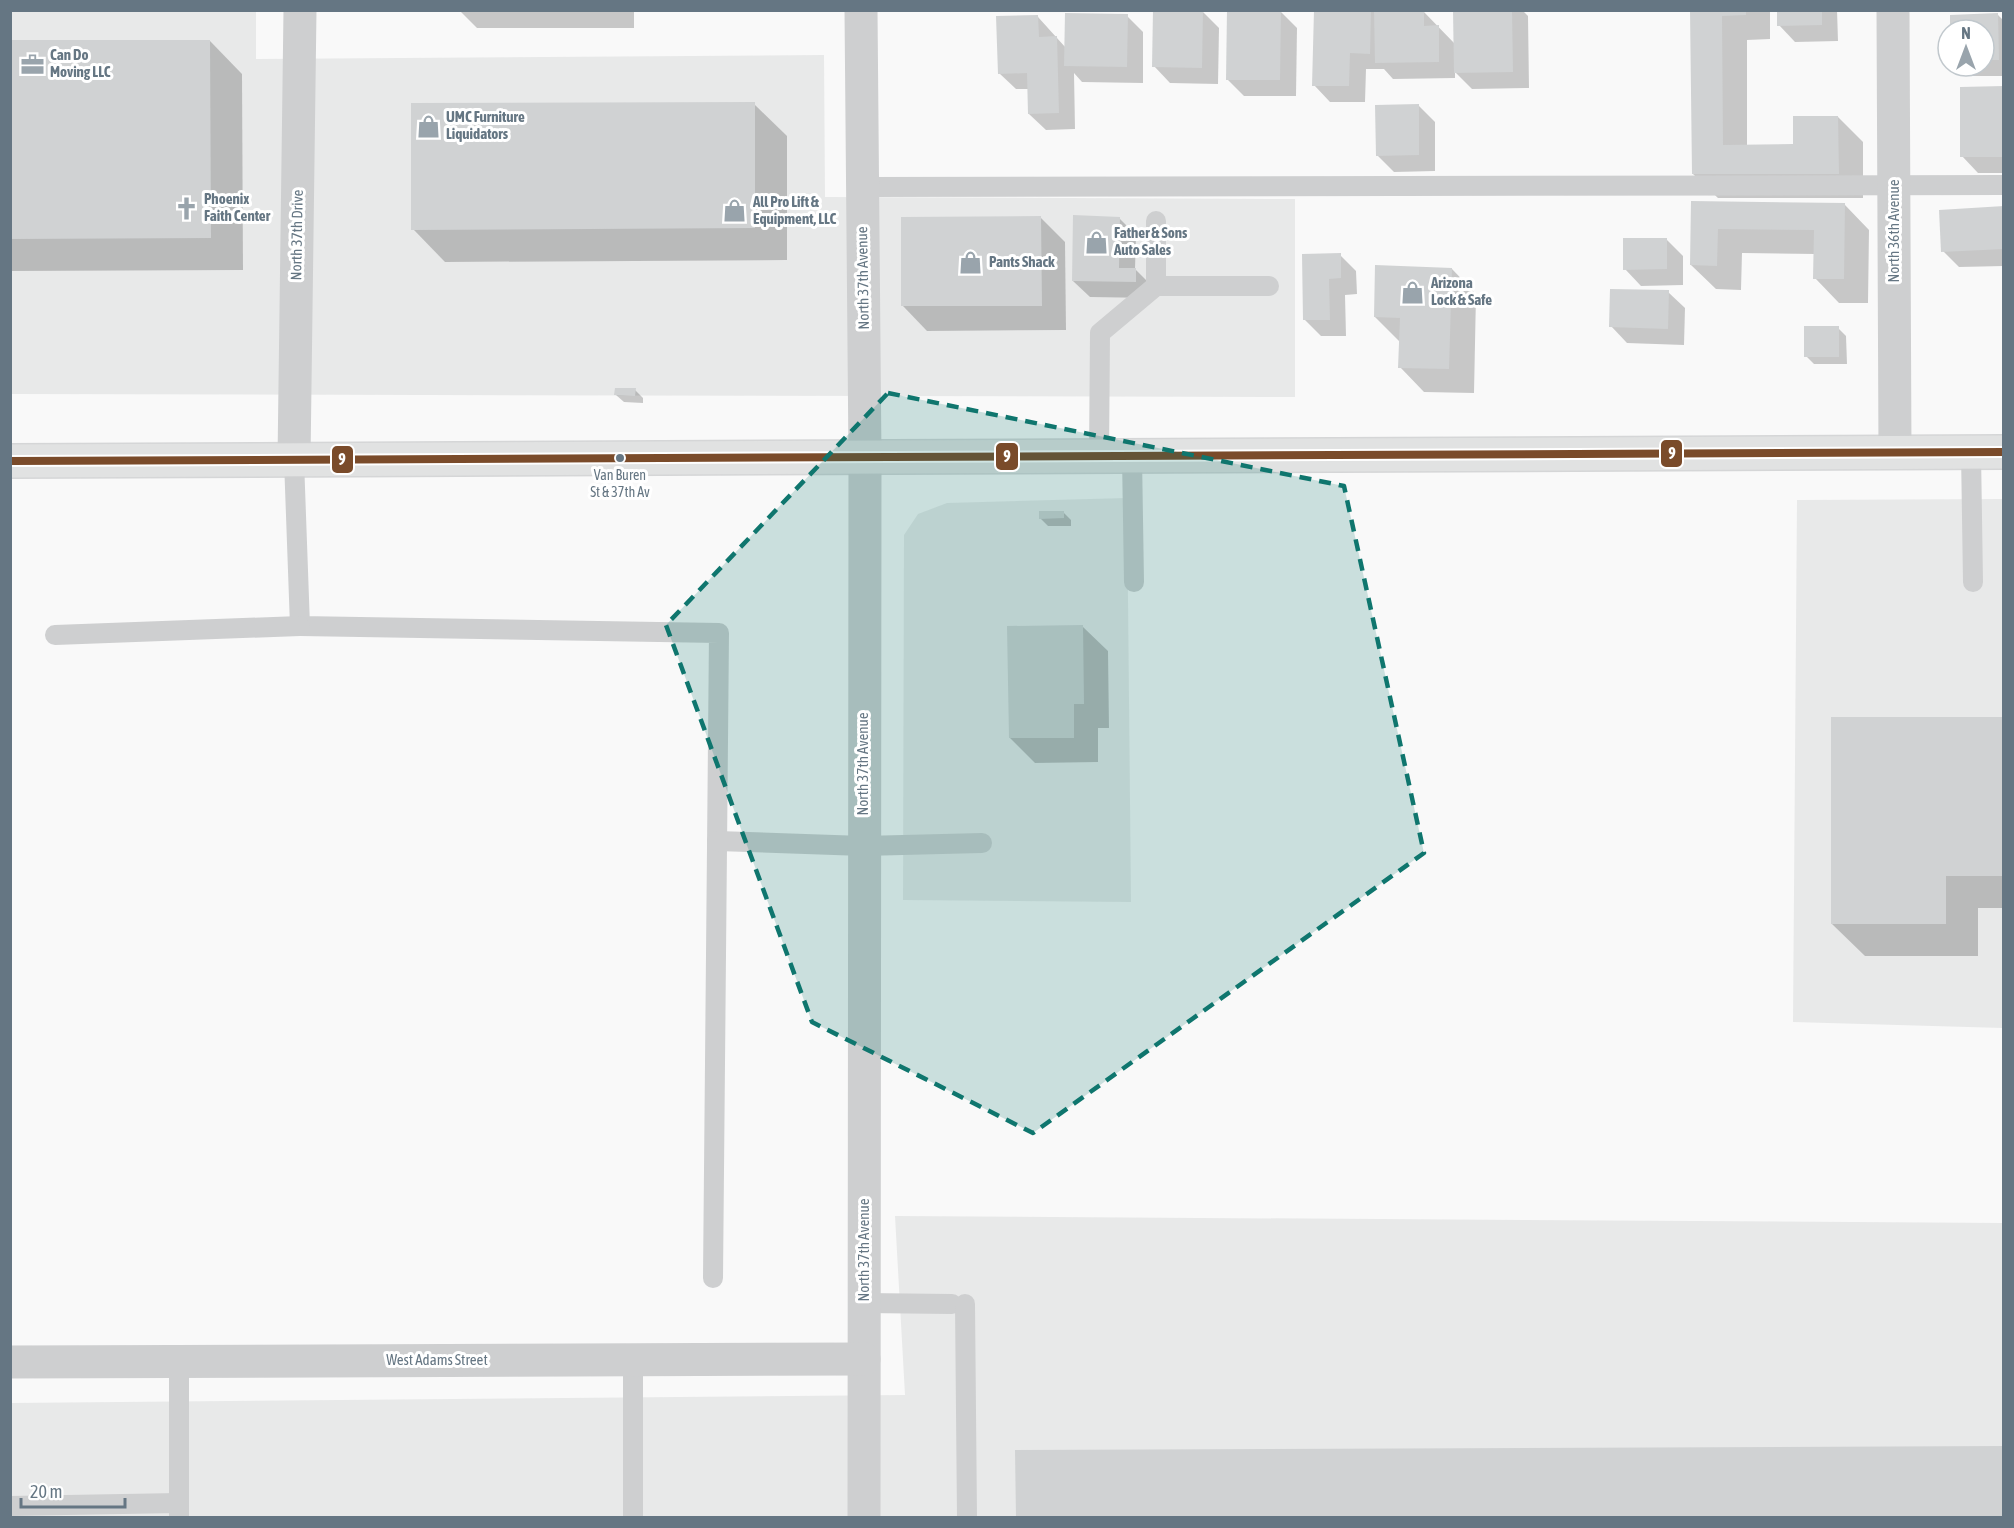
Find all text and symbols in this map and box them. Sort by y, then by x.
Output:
north arrow [1936,18,1996,78]
text: N [1961,24,1971,42]
place label: Can Do Moving LLC [50,46,111,80]
office icon: Can Do Moving LLC [19,51,45,77]
place label: UMC Furniture Liquidators [446,108,525,142]
shop icon: UMC Furniture Liquidators [415,113,441,139]
street label: North 36th Avenue [1885,179,1902,283]
street label: North 37th Drive [287,189,306,280]
place label: Phoenix Faith Center [204,190,271,224]
place label: All Pro Lift & Equipment, LLC [752,193,837,227]
church icon: Phoenix Faith Center [173,195,199,221]
shop icon: All Pro Lift & Equipment, LLC [722,198,748,224]
place label: Father & Sons Auto Sales [1113,224,1188,258]
street label: North 37th Avenue [853,226,872,330]
shop icon: Father & Sons Auto Sales [1083,229,1109,255]
shop icon: Pants Shack [958,249,984,275]
place label: Pants Shack [989,253,1055,270]
place label: Arizona Lock & Safe [1430,274,1492,308]
shop icon: Arizona Lock & Safe [1400,279,1426,305]
line badge: 9 [1660,439,1683,468]
line badge: 9 [995,442,1019,471]
text: 9 [1668,444,1676,462]
line badge: 9 [331,445,354,474]
text: 9 [1003,447,1011,465]
text: 9 [338,450,346,468]
marker: Van Buren St & 37th Av [614,452,626,464]
place label: Van Buren St & 37th Av [590,467,650,500]
street label: North 37th Avenue [854,712,871,816]
street label: North 37th Avenue [855,1198,872,1302]
street label: West Adams Street [386,1351,488,1368]
scale bar [21,1471,124,1509]
text: 20 m [30,1481,62,1502]

